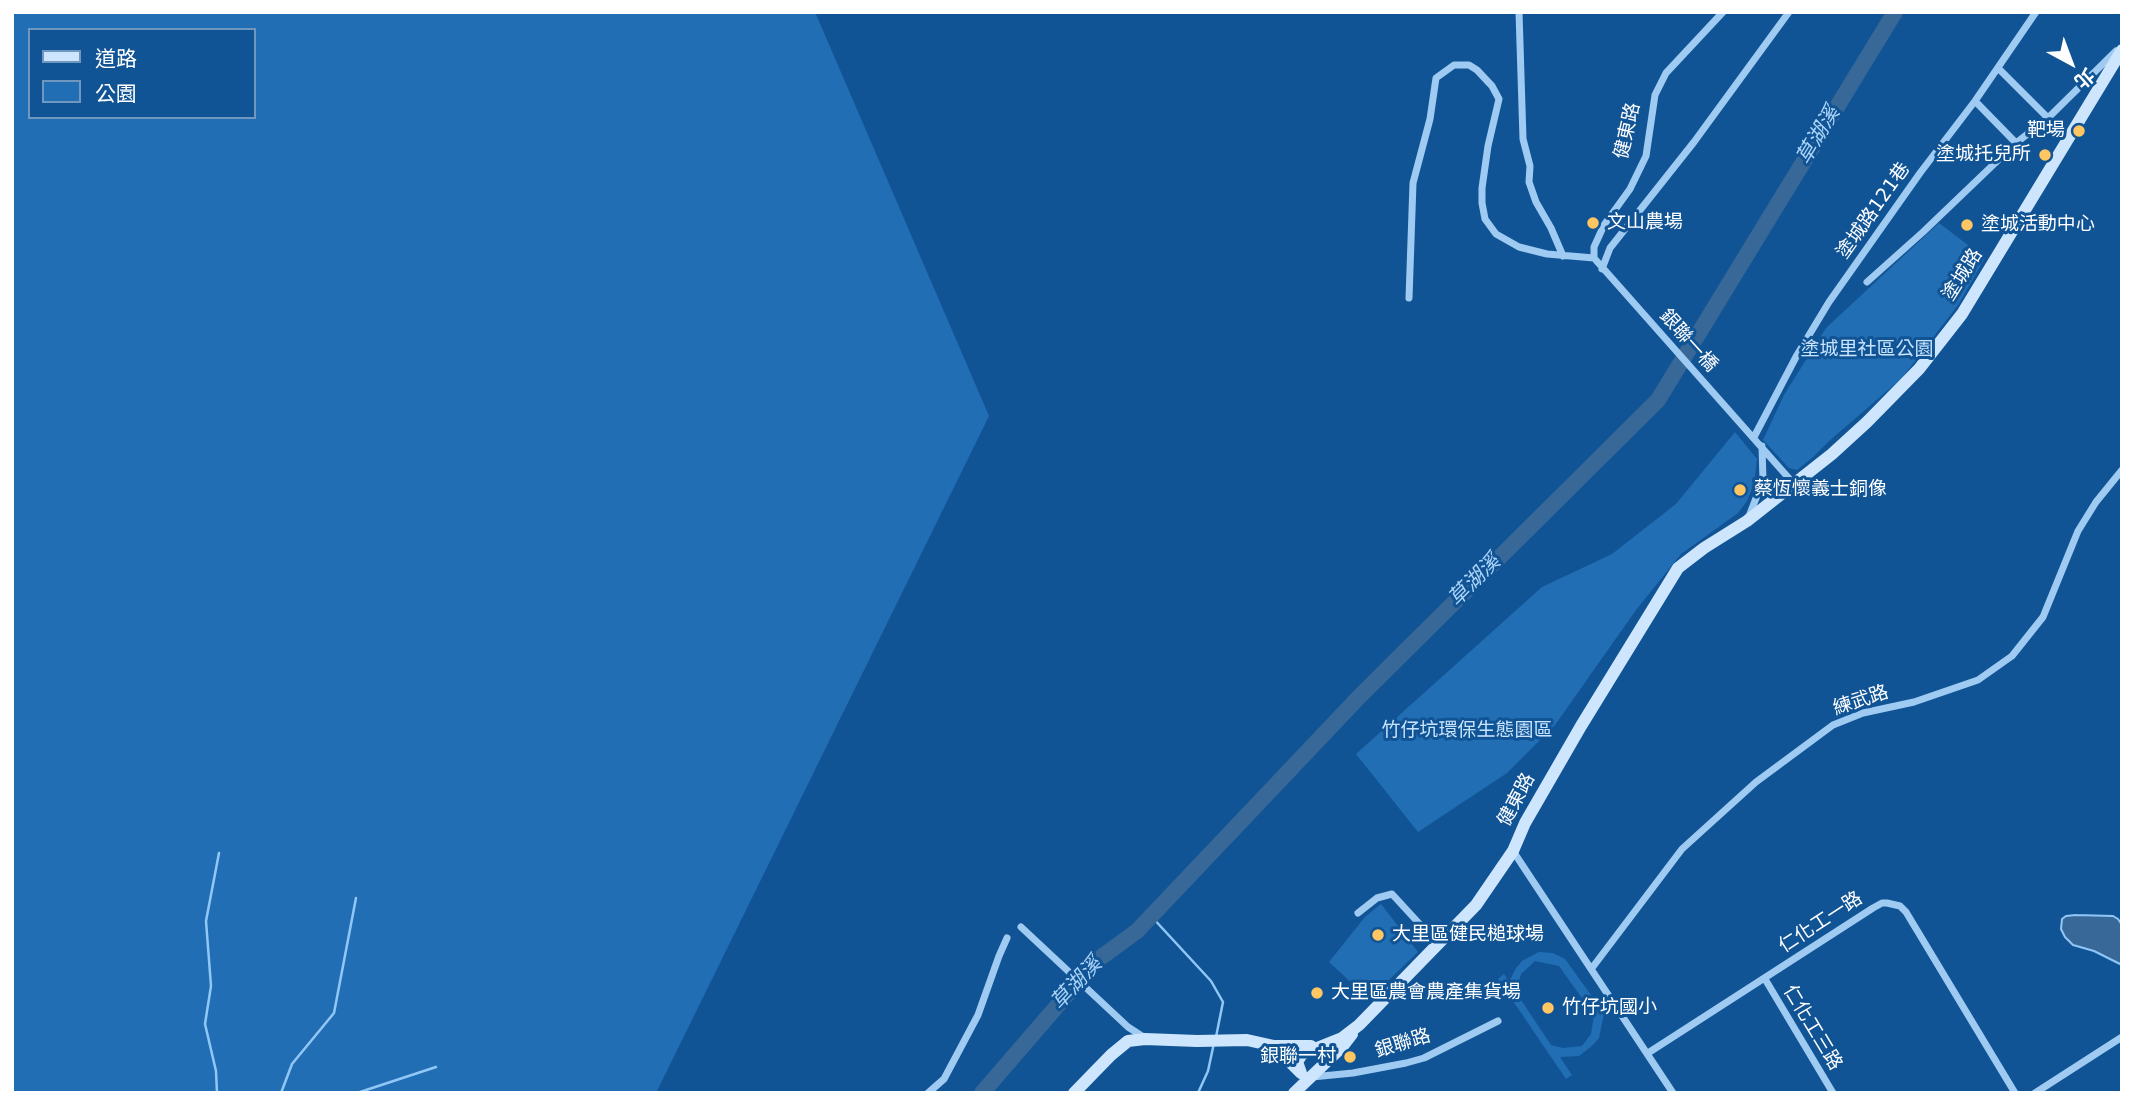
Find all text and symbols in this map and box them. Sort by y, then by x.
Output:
legend [28,28,256,119]
north arrow [2036,28,2106,98]
text: 道路 [95,47,137,71]
text: 北 [2070,64,2099,93]
text: 公園 [95,82,137,106]
street label: 健東路 [1610,101,1646,161]
water label: 草湖溪 [1792,103,1846,169]
place label: 靶場 [2027,120,2065,142]
marker: 靶場 [2071,123,2087,139]
place label: 塗城托兒所 [1936,144,2031,166]
marker: 塗城托兒所 [2037,147,2053,163]
street label: 塗城路121巷 [1832,158,1916,264]
place label: 文山農場 [1607,212,1683,234]
place label: 塗城活動中心 [1981,214,2095,236]
marker: 文山農場 [1585,215,1601,231]
marker: 塗城活動中心 [1959,217,1975,233]
street label: 塗城路 [1938,245,1988,305]
street label: 銀聯一橋 [1654,305,1722,377]
park label: 塗城里社區公園 [1801,339,1933,361]
place label: 蔡恆懷義士銅像 [1754,479,1887,501]
marker: 蔡恆懷義士銅像 [1732,482,1748,498]
water label: 草湖溪 [1444,550,1506,612]
street label: 練武路 [1830,681,1892,721]
park label: 竹仔坑環保生態園區 [1382,720,1552,742]
street label: 健東路 [1494,769,1540,831]
street label: 仁化工一路 [1775,888,1867,958]
place label: 大里區健民槌球場 [1392,924,1544,946]
marker: 大里區健民槌球場 [1370,927,1386,943]
water label: 草湖溪 [1046,952,1108,1016]
street label: 仁化工三路 [1778,981,1846,1075]
place label: 大里區農會農產集貨場 [1331,982,1521,1004]
marker: 大里區農會農產集貨場 [1309,985,1325,1001]
place label: 竹仔坑國小 [1562,997,1657,1019]
marker: 竹仔坑國小 [1540,1000,1556,1016]
street label: 銀聯路 [1372,1025,1434,1063]
place label: 銀聯一村 [1260,1046,1336,1068]
marker: 銀聯一村 [1342,1049,1358,1065]

